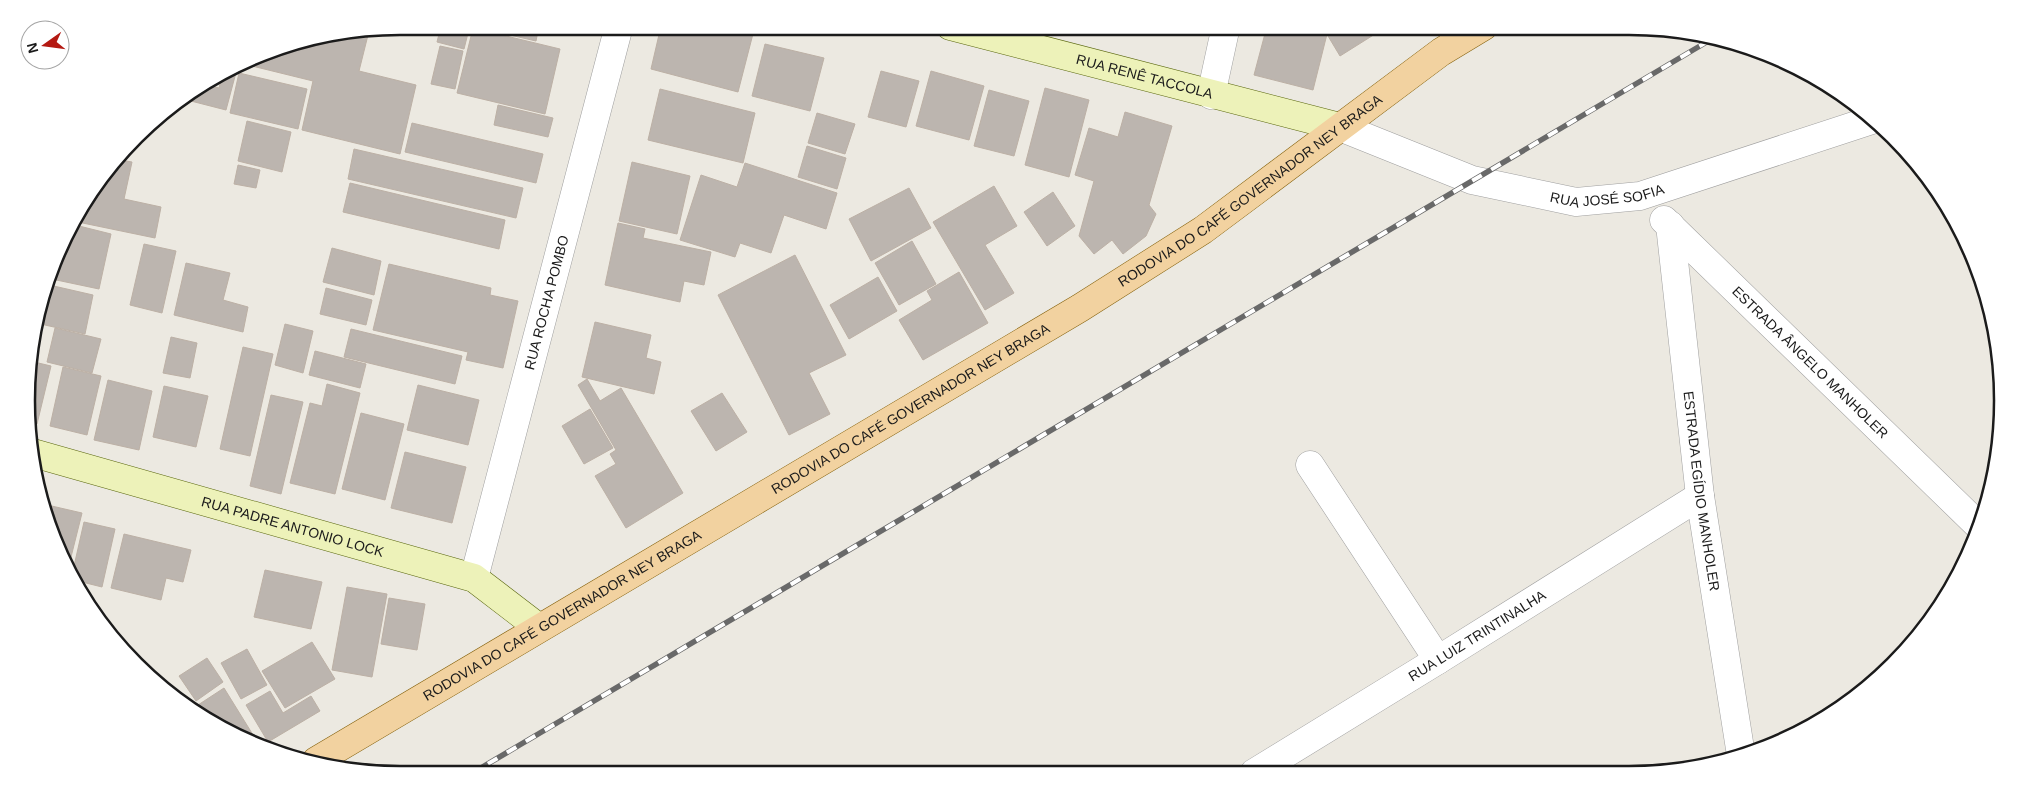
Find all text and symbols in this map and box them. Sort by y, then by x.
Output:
north arrow [20,20,70,70]
text: N [23,41,41,55]
street label: RUA RENÊ TACCOLA [1075,51,1215,102]
street label: RODOVIA DO CAFÉ GOVERNADOR NEY BRAGA [1115,91,1386,290]
street label: RUA JOSÉ SOFIA [1549,180,1667,211]
street label: RUA ROCHA POMBO [521,233,572,371]
street label: ESTRADA ÂNGELO MANHOLER [1729,283,1892,441]
street label: RODOVIA DO CAFÉ GOVERNADOR NEY BRAGA [768,320,1053,497]
street label: ESTRADA EGÍDIO MANHOLER [1680,390,1723,592]
street label: RUA PADRE ANTONIO LOCK [200,493,386,560]
street label: RODOVIA DO CAFÉ GOVERNADOR NEY BRAGA [420,526,704,704]
street label: RUA LUIZ TRINTINALHA [1405,586,1549,684]

